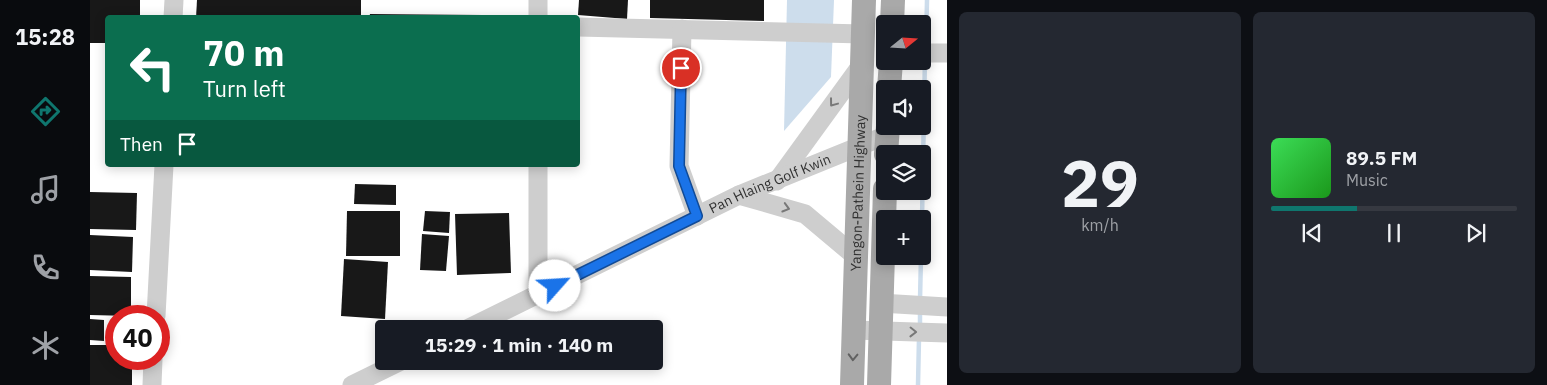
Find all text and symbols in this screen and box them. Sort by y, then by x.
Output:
north arrow [876,15,931,70]
map controls [876,15,931,265]
text: 15:28 [15,22,75,51]
text: 70 m [203,30,285,76]
icon: left [120,35,185,100]
pin [660,47,702,89]
icon: arrive [667,54,695,82]
text: Turn left [203,74,286,103]
button: sound [876,80,931,135]
icon: directions [28,94,63,129]
one-way arrow [830,97,838,106]
street label: Yangon-Pathein Highway [847,115,869,272]
icon: arrive [173,130,201,158]
text: Then [120,132,163,156]
text: 29 [1061,140,1139,225]
button: layers [876,145,931,200]
text: 89.5 FM [1346,146,1417,170]
street label: Pan Hlaing Golf Kwin [706,150,833,217]
text: Music [1346,170,1388,190]
icon: music [28,172,63,207]
one-way arrow [781,203,790,213]
button: + [876,210,931,265]
text: km/h [1081,215,1119,235]
icon: previous [1298,219,1326,247]
icon: pause [1380,219,1408,247]
icon: next [1462,219,1490,247]
icon: phone [28,250,63,285]
position arrow [528,259,580,311]
speed limit sign: 40 [105,305,170,370]
one-way arrow [910,327,918,337]
icon: climate [28,328,63,363]
text: 15:29 · 1 min · 140 m [425,333,613,357]
one-way arrow [847,354,858,362]

